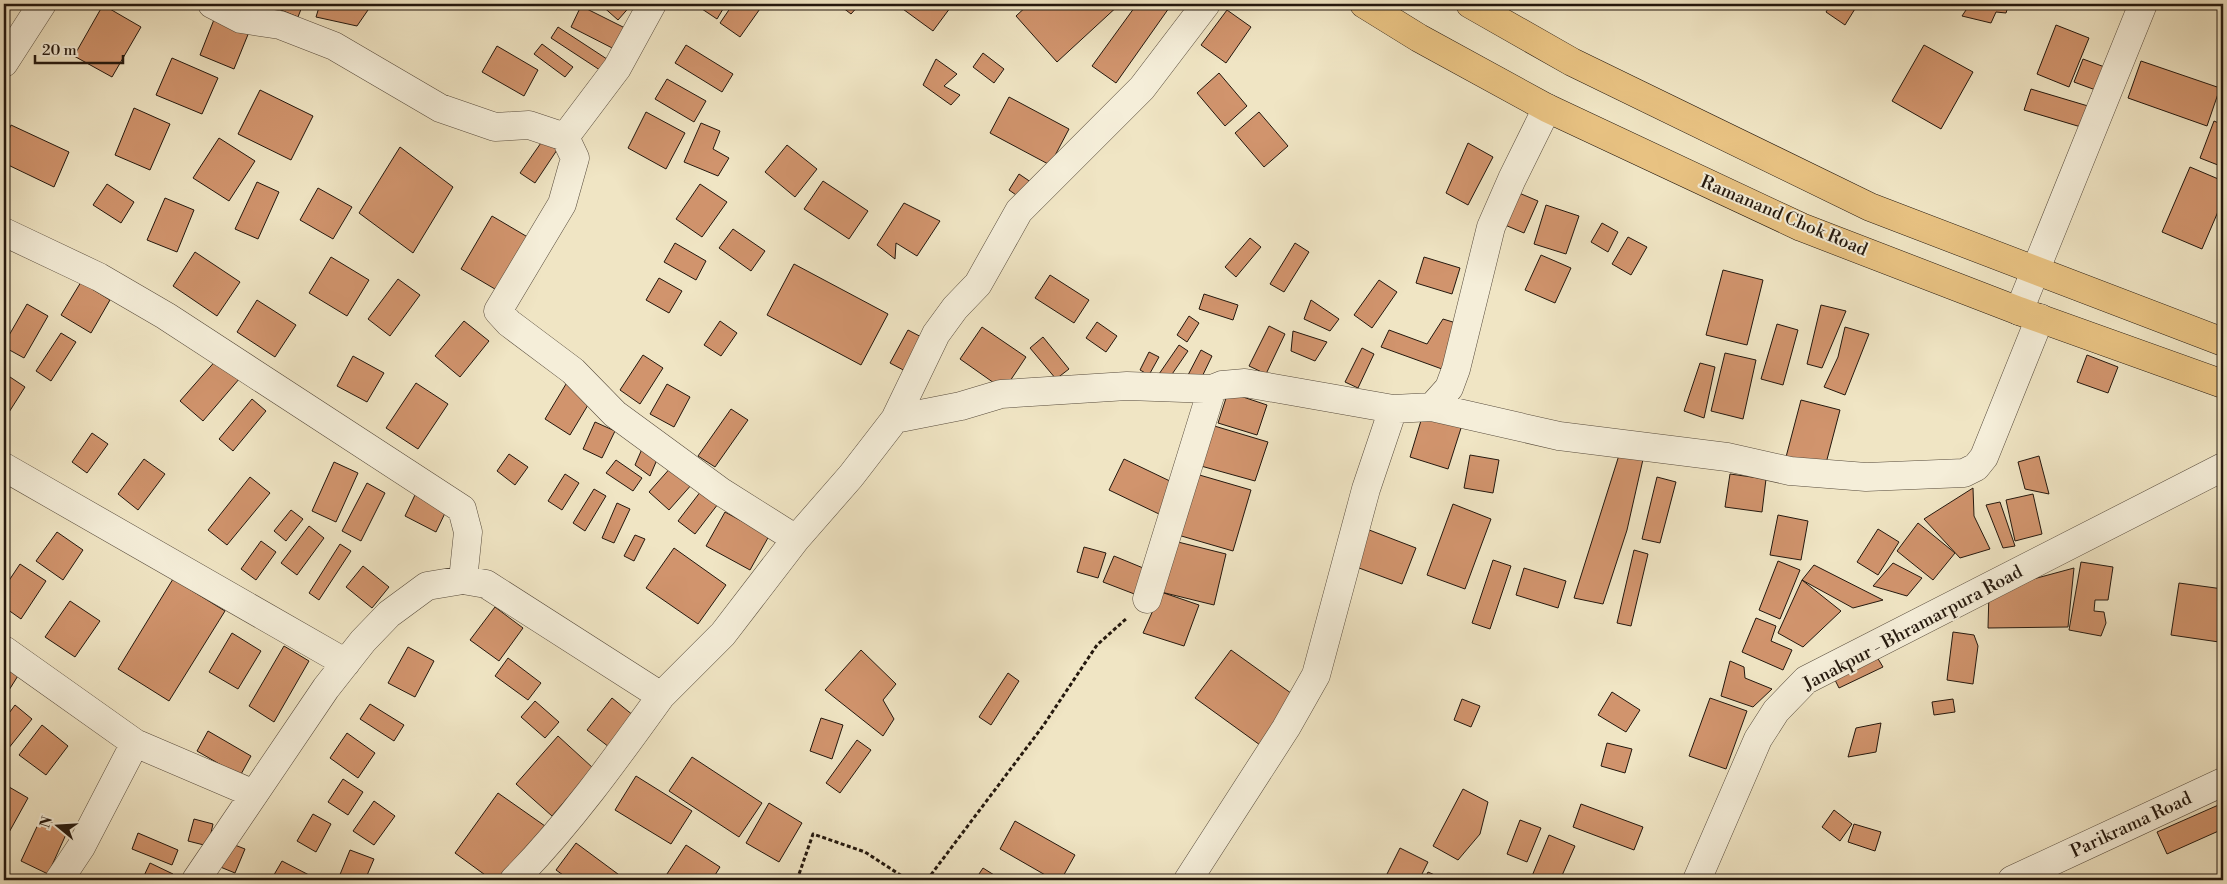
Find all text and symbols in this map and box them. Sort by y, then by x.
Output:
scale bar [35,32,122,64]
text: 20 m [42,41,77,60]
street label: Ramanand Chok Road [1697,170,1872,262]
street label: Janakpur - Bhramarpura Road [1798,560,2027,696]
street label: Parikrama Road [2067,787,2196,863]
north arrow [32,802,82,852]
text: N [36,814,57,830]

